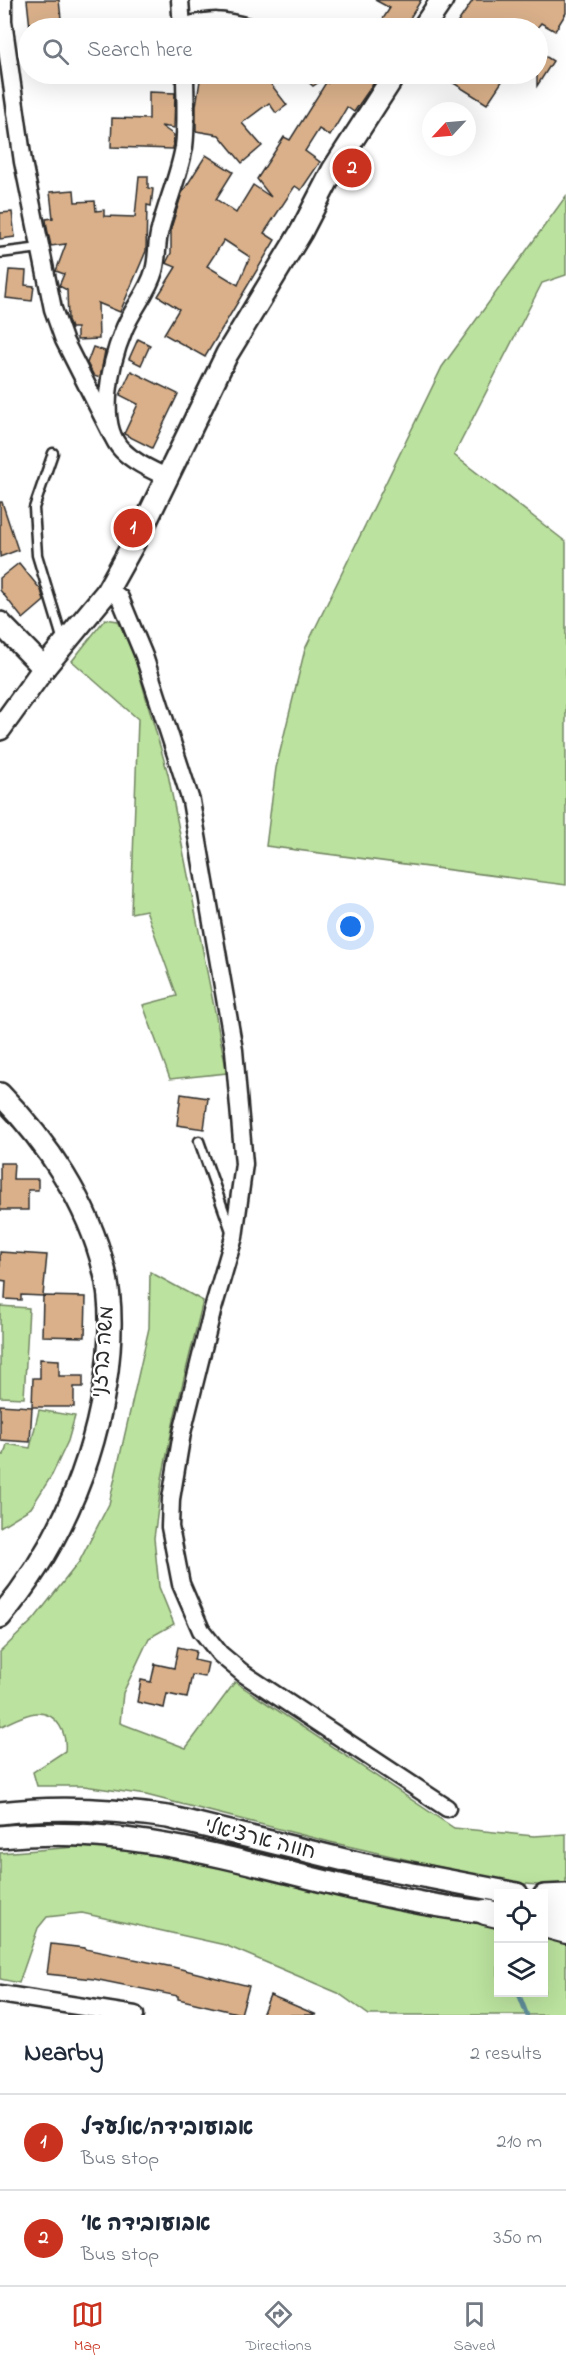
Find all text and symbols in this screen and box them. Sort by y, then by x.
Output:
search box [18,18,548,84]
icon: search [39,35,72,68]
text: Search here [87,35,192,67]
north arrow [422,102,476,156]
pin: 2 [332,146,372,190]
pin: 1 [114,506,152,550]
your location [336,912,365,941]
street label: משה ברזני [85,1305,123,1399]
street label: חווה ארציאלי [201,1812,319,1868]
map controls [494,1889,548,1997]
button: locate [494,1889,548,1943]
button: layers [494,1943,548,1997]
text: Nearby [24,2035,103,2073]
text: 2 results [470,2040,542,2069]
text: אבועובידה/אלעדל [81,2113,253,2145]
text: 1 [40,2128,47,2157]
text: 210 m [497,2128,542,2157]
text: Bus stop [81,2145,159,2174]
text: אבועובידה א׳ [81,2209,211,2241]
text: 2 [39,2224,48,2253]
text: 350 m [493,2224,542,2253]
text: Bus stop [81,2241,159,2270]
tab: Map [71,2298,104,2358]
tab: Directions [245,2298,312,2358]
tab: Saved [453,2298,495,2358]

